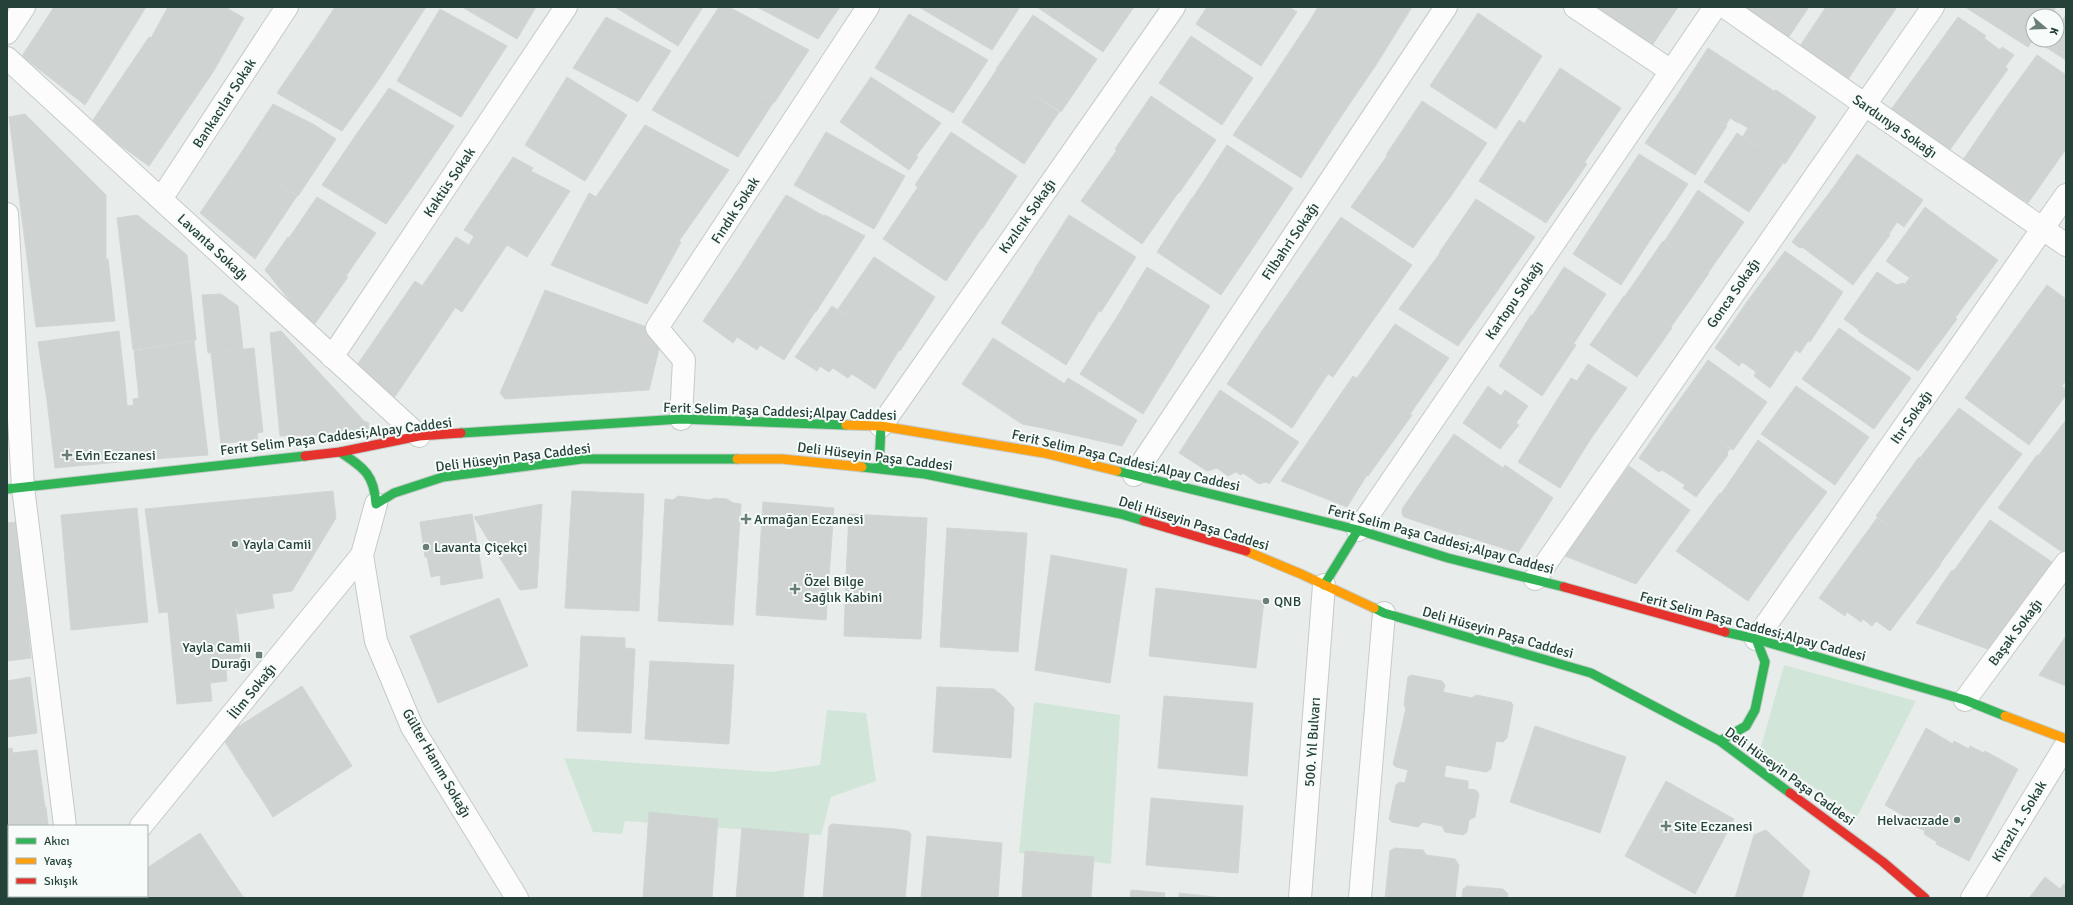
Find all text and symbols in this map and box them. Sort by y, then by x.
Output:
north arrow [2025,8,2065,48]
text: K [2047,26,2061,37]
street label: Bankacılar Sokak [189,55,260,151]
street label: Sardunya Sokağı [1849,91,1940,162]
street label: Kaktüs Sokak [420,144,479,220]
street label: Fındık Sokak [708,174,763,247]
street label: Kızılcık Sokağı [995,176,1059,257]
street label: Filbahri Sokağı [1258,199,1323,283]
street label: Lavanta Sokağı [174,210,252,284]
street label: Gonca Sokağı [1703,255,1764,331]
street label: Kartopu Sokağı [1482,258,1547,343]
street label: Itır Sokağı [1887,387,1936,447]
street label: Ferit Selim Paşa Caddesi;Alpay Caddesi [663,399,897,424]
street label: Ferit Selim Paşa Caddesi;Alpay Caddesi [219,414,453,459]
street label: Ferit Selim Paşa Caddesi;Alpay Caddesi [1010,426,1242,495]
street label: Deli Hüseyin Paşa Caddesi [796,439,954,474]
street label: Deli Hüseyin Paşa Caddesi [434,440,592,475]
place label: Evin Eczanesi [75,447,156,464]
marker: Evin Eczanesi [62,450,72,460]
street label: Deli Hüseyin Paşa Caddesi [1117,492,1271,554]
street label: Ferit Selim Paşa Caddesi;Alpay Caddesi [1326,501,1556,578]
place label: Armağan Eczanesi [754,511,863,528]
marker: Armağan Eczanesi [741,514,751,524]
place label: Yayla Camii [243,536,311,553]
marker: Yayla Camii [230,539,240,549]
place label: Lavanta Çiçekçi [434,539,527,556]
marker: Lavanta Çiçekçi [421,542,431,552]
place label: Özel Bilge Sağlık Kabini [804,573,882,606]
marker: Özel Bilge Sağlık Kabini [789,583,801,595]
street label: Ferit Selim Paşa Caddesi;Alpay Caddesi [1638,588,1868,665]
place label: QNB [1274,593,1301,610]
marker: QNB [1261,596,1271,606]
street label: Başak Sokağı [1985,596,2046,669]
street label: Deli Hüseyin Paşa Caddesi [1420,603,1575,662]
place label: Yayla Camii Durağı [183,639,251,672]
marker: Yayla Camii Durağı [254,650,264,660]
street label: İlim Sokağı [225,660,280,723]
street label: 500. Yıl Bulvarı [1301,697,1324,787]
street label: Gülter Hanım Sokağı [398,706,475,821]
street label: Deli Hüseyin Paşa Caddesi [1721,724,1858,829]
street label: Kirazlı 1. Sokak [1988,777,2050,865]
place label: Helvacızade [1877,812,1949,829]
marker: Helvacızade [1952,815,1962,825]
place label: Site Eczanesi [1674,818,1753,835]
marker: Site Eczanesi [1661,821,1671,831]
legend [8,825,148,897]
text: Akıcı [44,834,70,849]
text: Yavaş [44,854,72,869]
text: Sıkışık [44,874,78,889]

